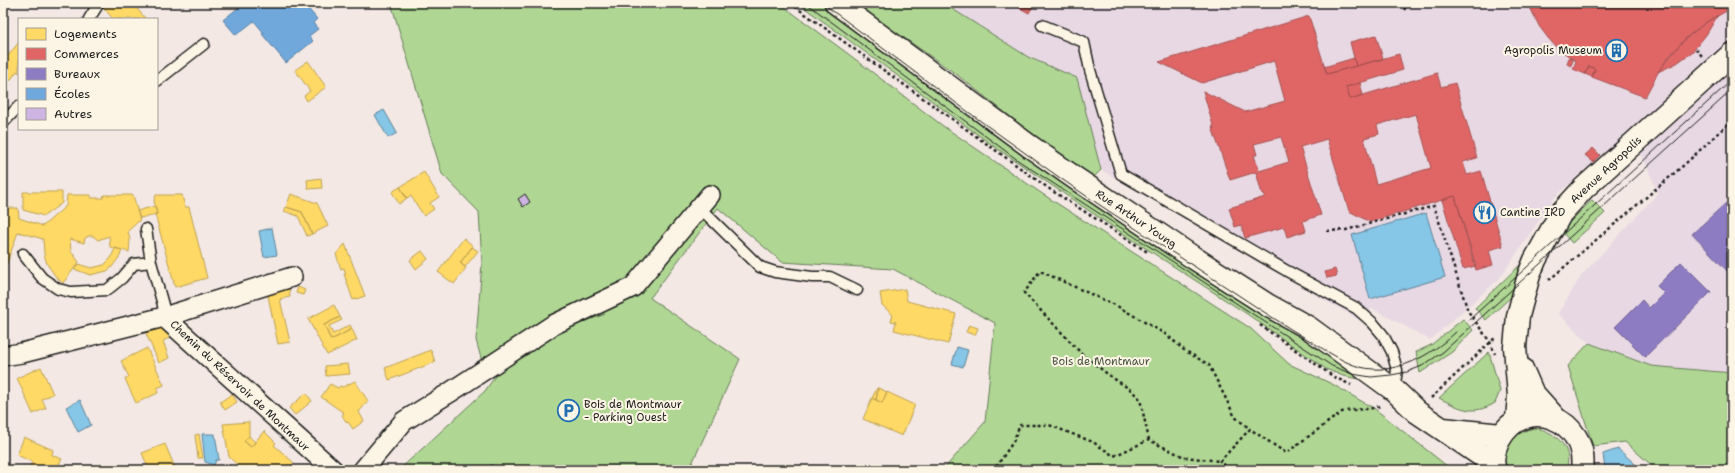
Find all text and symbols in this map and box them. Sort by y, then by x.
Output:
legend [18,18,158,130]
text: Logements [54,26,117,42]
building icon: Agropolis Museum [1604,37,1630,63]
place label: Agropolis Museum [1504,43,1603,58]
text: Commerces [54,46,119,62]
text: Bureaux [54,66,100,82]
text: Écoles [54,86,90,102]
text: Autres [54,106,92,122]
street label: Avenue Agropolis [1567,133,1645,207]
street label: Rue Arthur Young [1093,186,1180,252]
restaurant icon: Cantine IRD [1472,199,1498,225]
place label: Cantine IRD [1500,205,1565,220]
street label: Chemin du Réservoir de Montmaur [167,317,313,455]
park label: Bois de Montmaur [1052,354,1150,369]
parking icon: Bois de Montmaur - Parking Ouest [556,397,582,423]
place label: Bois de Montmaur - Parking Ouest [584,397,682,425]

